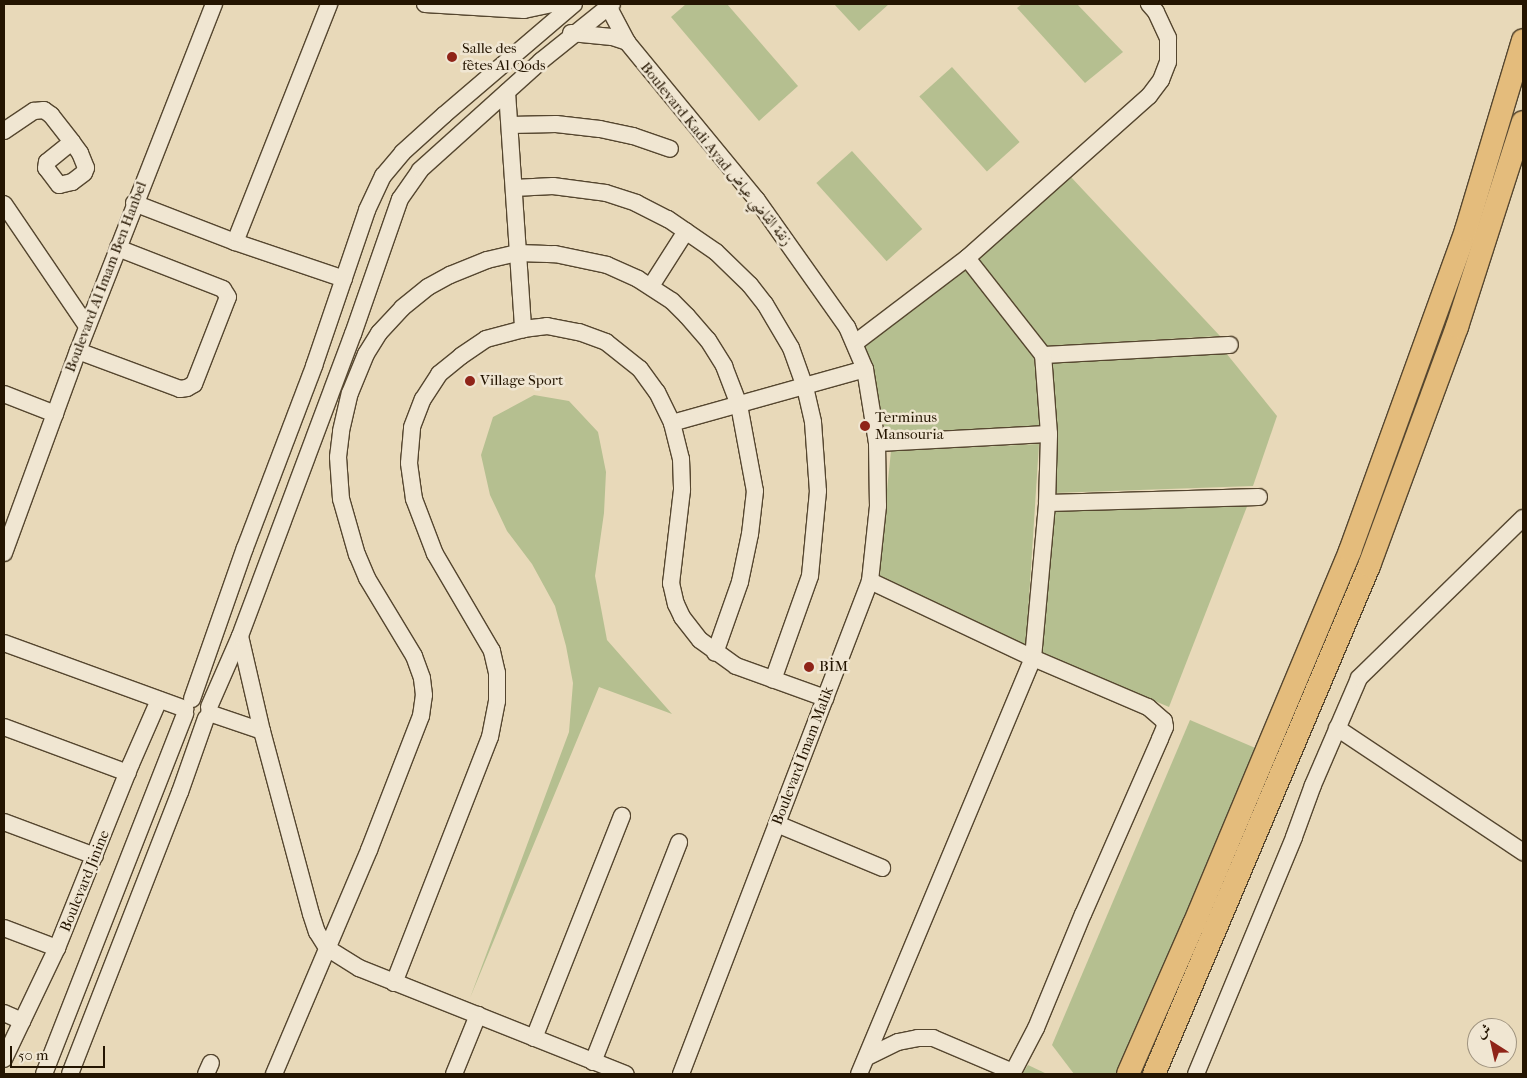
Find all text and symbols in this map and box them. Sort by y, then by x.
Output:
place label: Salle des fêtes Al Qods [462,39,546,74]
marker: Salle des fêtes Al Qods [446,51,458,63]
street label: Boulevard Kadi Ayad زنقة القاضي عياض [636,59,796,249]
street label: Boulevard Al Imam Ben Hanbel [61,179,151,375]
place label: Village Sport [480,372,563,390]
marker: Village Sport [464,375,476,387]
place label: Terminus Mansouria [875,408,944,443]
marker: Terminus Mansouria [859,420,871,432]
place label: BİM [819,658,848,676]
marker: BİM [803,661,815,673]
street label: Boulevard Imam Malik [768,684,838,828]
street label: Boulevard Jinine [56,828,114,934]
north arrow [1467,1018,1517,1068]
text: ش [1473,1020,1494,1042]
scale bar [12,1036,108,1068]
text: 50 m [18,1046,48,1064]

